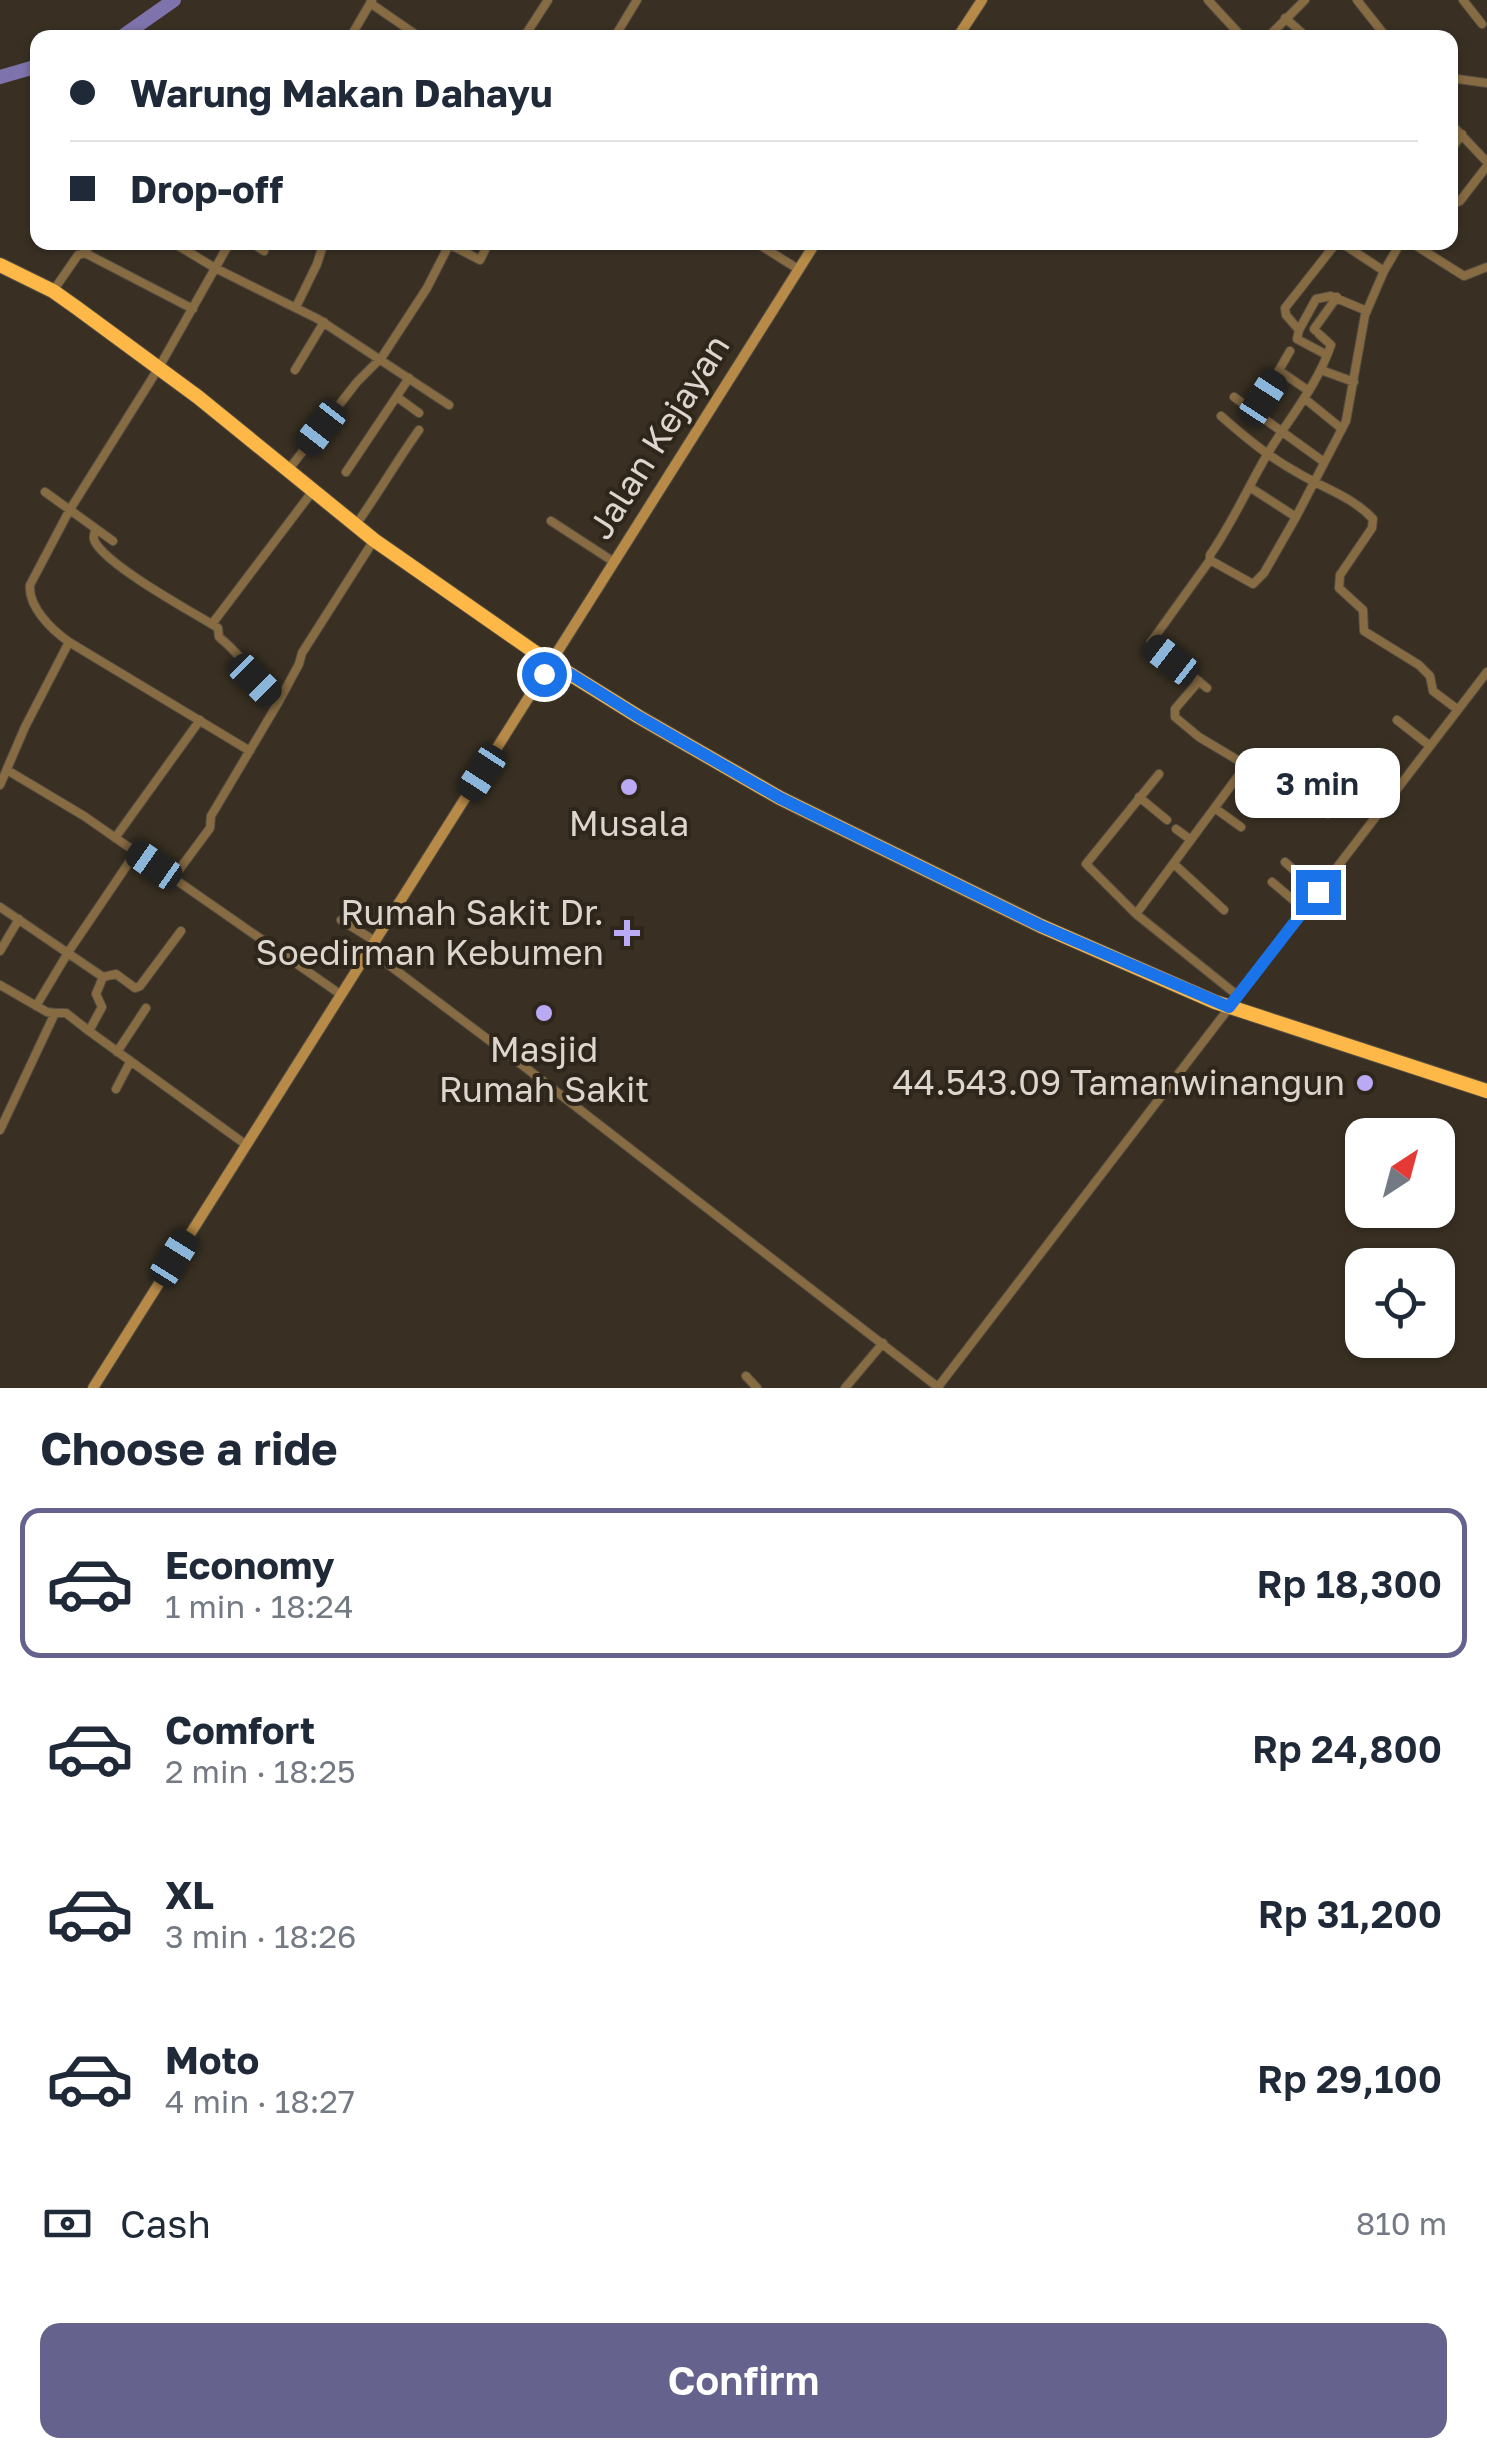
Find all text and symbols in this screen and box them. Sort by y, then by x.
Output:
text: Warung Makan Dahayu [130,70,553,115]
text: Drop-off [130,166,283,211]
street label: Jalan Kejayan [579,327,738,546]
car [1234,365,1292,431]
car [291,395,351,461]
car [1138,630,1204,690]
car [223,648,287,712]
route start [522,652,567,697]
car [453,740,511,806]
callout: 3 min [1236,747,1400,817]
text: 3 min [1276,764,1359,802]
marker: Musala [618,776,640,798]
place label: Musala [569,802,689,844]
car [121,836,187,894]
route end [1296,870,1341,915]
place label: Rumah Sakit Dr. Soedirman Kebumen [255,891,604,973]
marker: Rumah Sakit Dr. Soedirman Kebumen [614,920,640,946]
marker: Masjid Rumah Sakit [533,1002,555,1024]
place label: Masjid Rumah Sakit [439,1028,649,1110]
place label: 44.543.09 Tamanwinangun [893,1061,1345,1103]
marker: 44.543.09 Tamanwinangun [1354,1072,1376,1094]
north arrow [1345,1118,1455,1228]
map controls [1345,1118,1455,1358]
car [145,1225,203,1291]
button: locate [1345,1248,1455,1358]
text: Choose a ride [40,1421,338,1475]
icon: car [45,1538,135,1628]
text: Economy [165,1542,334,1587]
text: Rp 18,300 [1257,1561,1442,1606]
text: 1 min · 18:24 [165,1587,353,1625]
icon: car [45,1703,135,1793]
text: Comfort [165,1707,315,1752]
text: Rp 24,800 [1252,1726,1442,1771]
text: 2 min · 18:25 [165,1752,356,1790]
icon: car [45,1868,135,1958]
text: XL [165,1872,214,1917]
text: Rp 31,200 [1258,1891,1442,1936]
text: 3 min · 18:26 [165,1917,356,1955]
icon: car [45,2033,135,2123]
text: Moto [165,2037,259,2082]
text: Rp 29,100 [1257,2056,1442,2101]
text: 4 min · 18:27 [165,2082,355,2120]
icon: cash [40,2196,95,2251]
text: Cash [120,2201,211,2246]
text: 810 m [1356,2204,1447,2242]
button: Confirm [40,2323,1447,2438]

